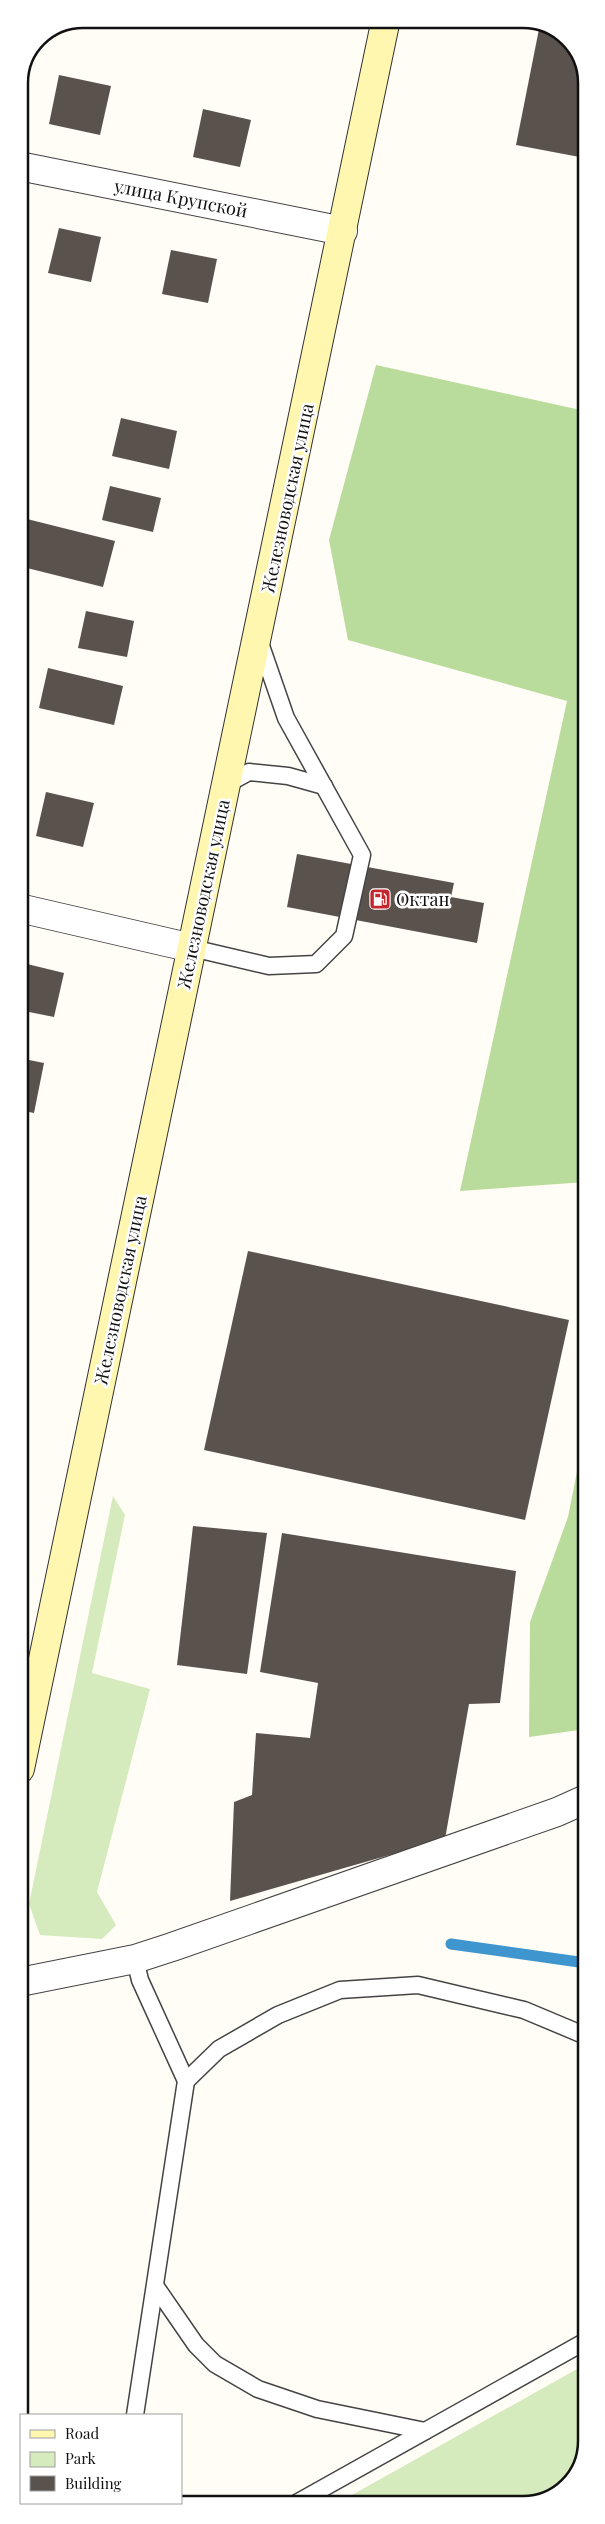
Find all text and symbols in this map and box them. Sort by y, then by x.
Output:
street label: улица Крупской [111,173,250,223]
street label: Железноводская улица [255,401,319,595]
street label: Железноводская улица [171,797,235,991]
fuel station icon: Октан [368,887,392,911]
place label: Октан [396,887,450,911]
street label: Железноводская улица [88,1193,152,1387]
legend [20,2414,182,2504]
text: Road [65,2423,99,2443]
text: Park [65,2448,97,2468]
text: Building [65,2473,122,2493]

